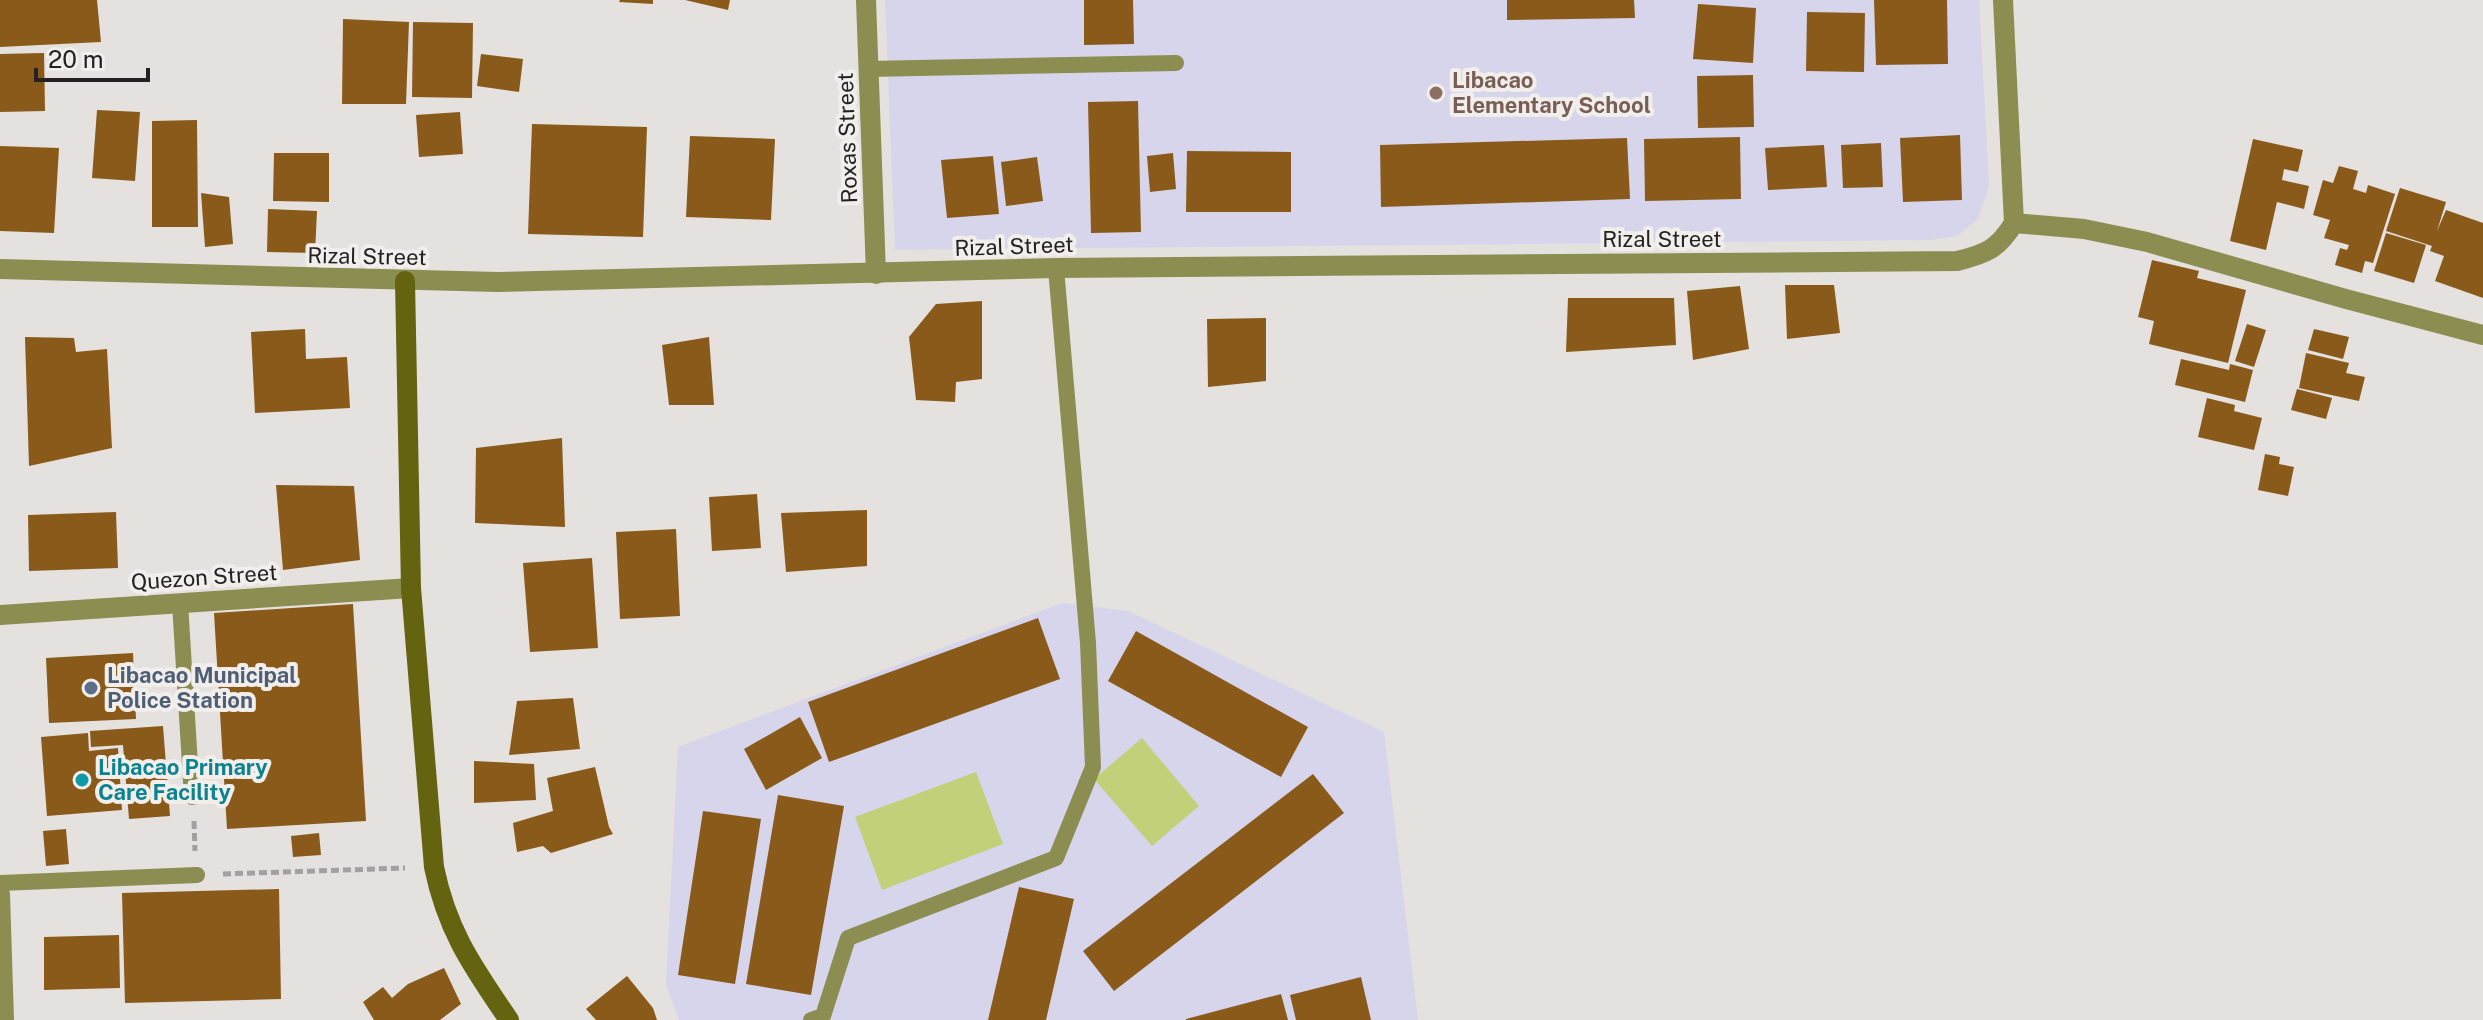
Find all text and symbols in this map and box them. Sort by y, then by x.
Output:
scale bar [36,32,148,82]
text: 20 m [48,45,104,73]
place label: Libacao Elementary School [1452,67,1651,118]
street label: Roxas Street [832,72,862,204]
marker: Libacao Elementary School [1427,84,1445,102]
street label: Rizal Street [1602,226,1722,252]
street label: Rizal Street [954,231,1074,261]
street label: Rizal Street [307,242,427,270]
street label: Quezon Street [130,559,278,595]
place label: Libacao Municipal Police Station [107,662,297,713]
marker: Libacao Municipal Police Station [82,679,100,697]
place label: Libacao Primary Care Facility [98,754,268,805]
marker: Libacao Primary Care Facility [73,771,91,789]

